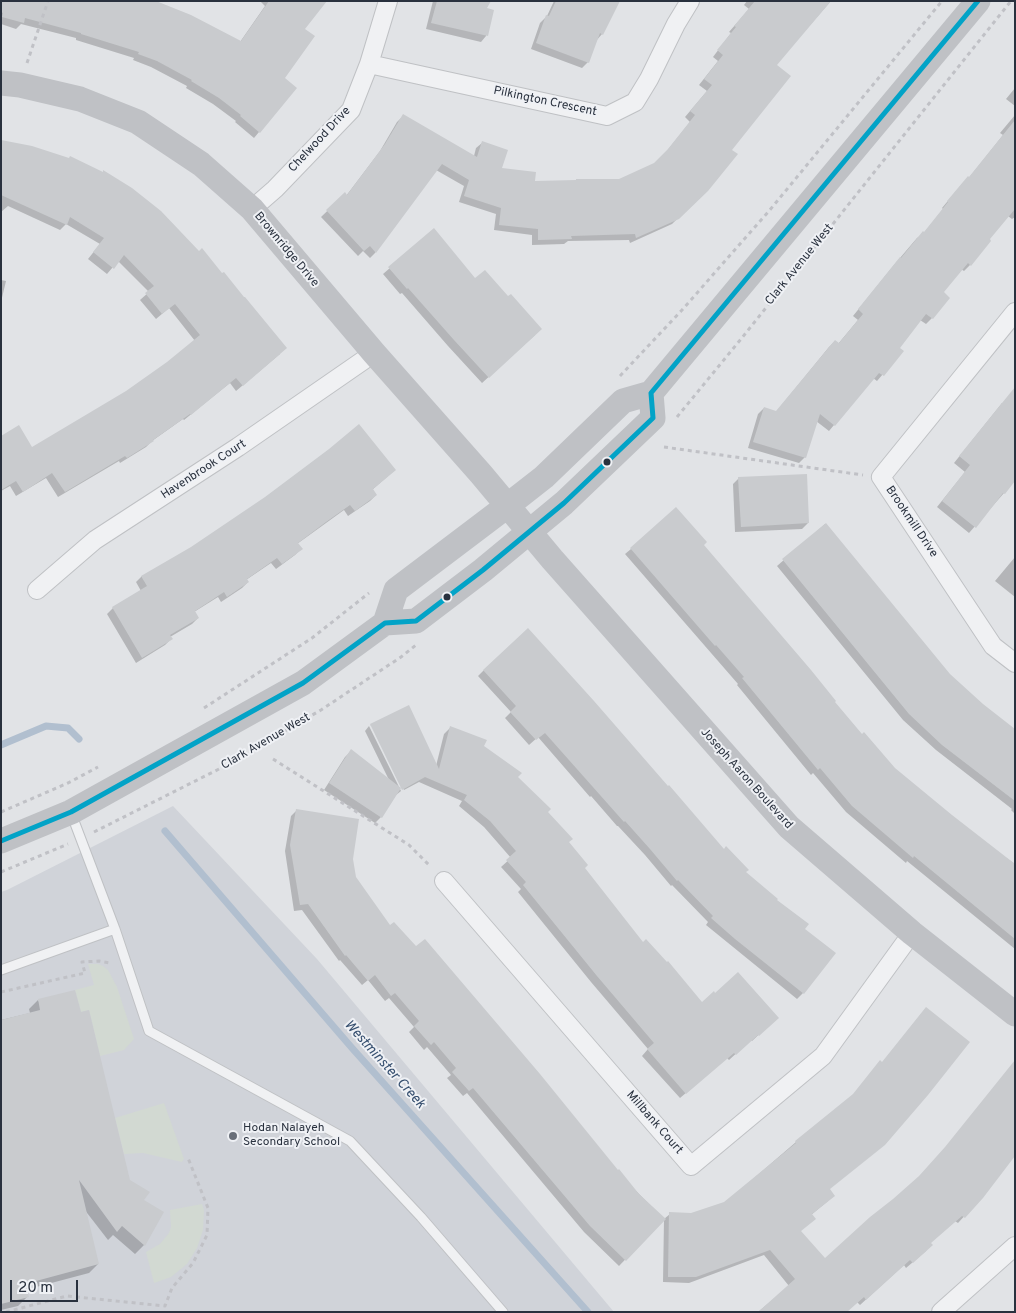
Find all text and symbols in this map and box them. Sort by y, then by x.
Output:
street label: Pilkington Crescent [492,84,598,120]
street label: Chelwood Drive [286,104,354,176]
street label: Brownridge Drive [251,210,321,290]
street label: Clark Avenue West [763,221,837,309]
street label: Havenbrook Court [159,437,249,503]
unlabelled marker [602,457,612,467]
street label: Brookmill Drive [882,484,940,560]
unlabelled marker [442,592,452,602]
street label: Clark Avenue West [219,711,313,773]
street label: Joseph Aaron Boulevard [697,726,795,832]
water label: Westminster Creek [340,1017,428,1113]
street label: Millbank Court [623,1088,685,1158]
place label: Hodan Nalayeh Secondary School [243,1122,340,1150]
marker: Hodan Nalayeh Secondary School [227,1130,239,1142]
scale bar [12,1270,80,1302]
text: 20 m [18,1279,53,1298]

